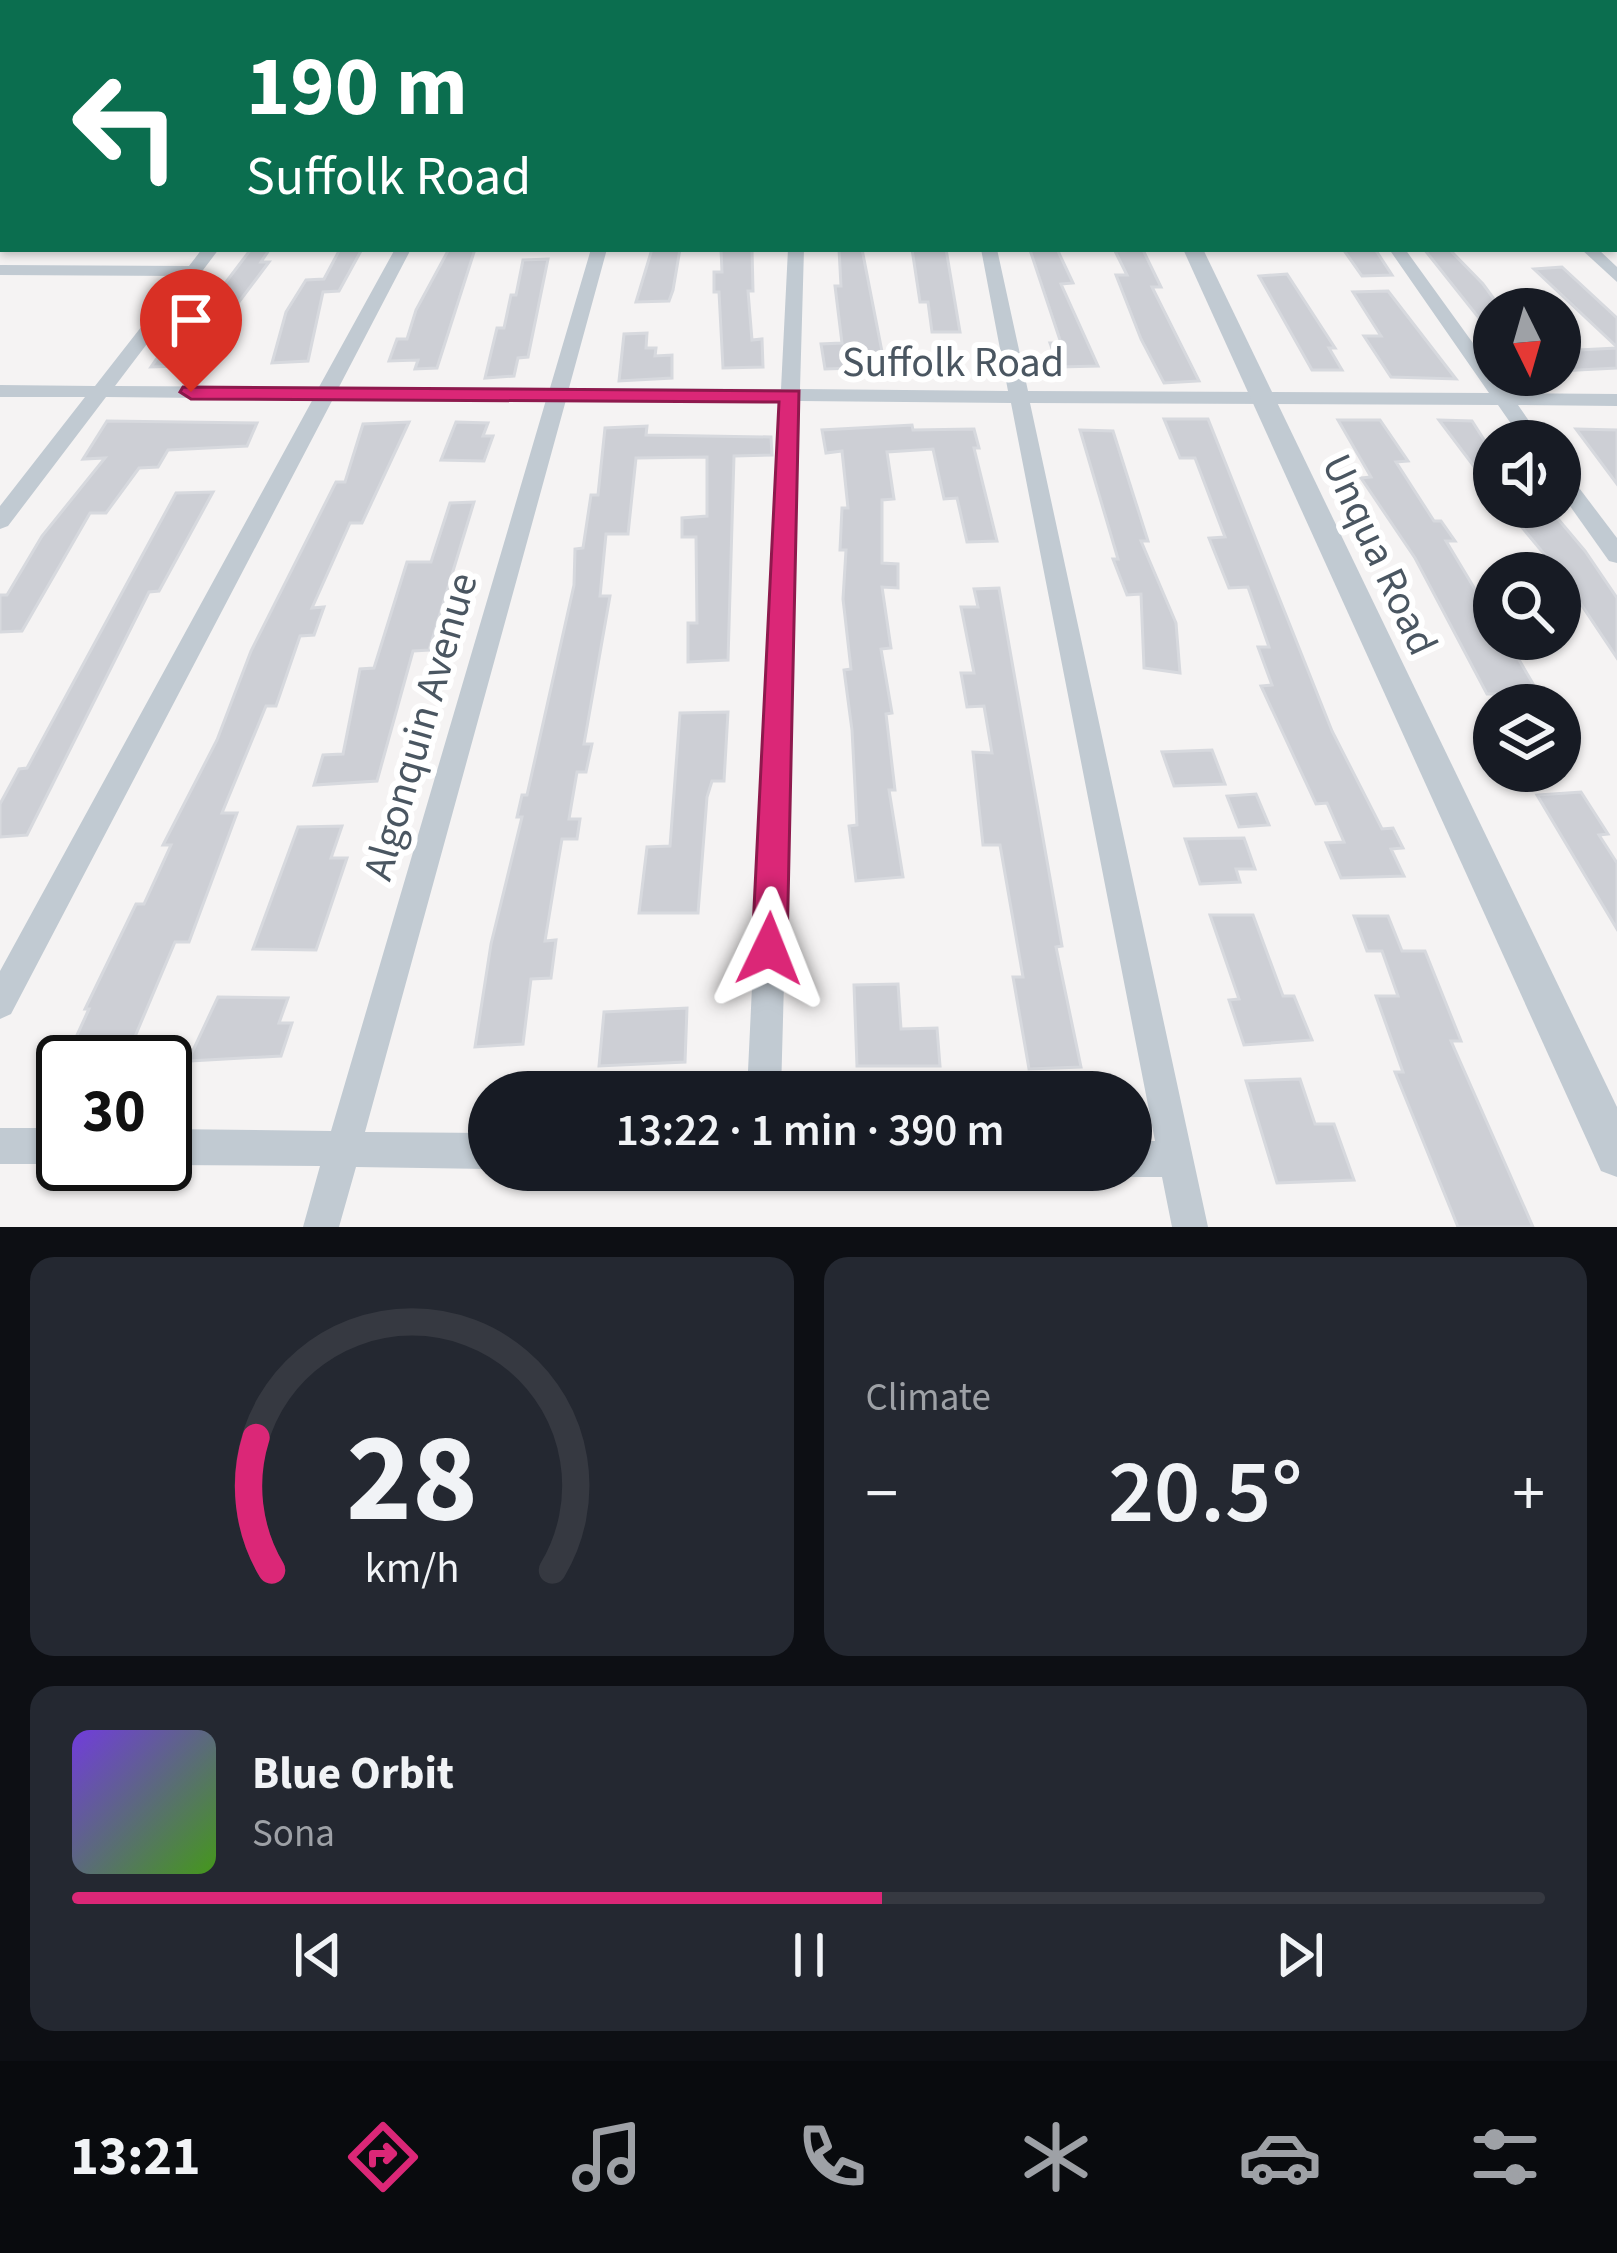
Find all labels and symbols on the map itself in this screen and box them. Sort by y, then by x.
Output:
pin [140,269,242,392]
north arrow [1473,288,1581,396]
street label: Suffolk Road [842,333,1064,393]
street label: Unqua Road [1306,444,1452,665]
street label: Algonquin Avenue [348,566,493,887]
position arrow [706,886,832,1012]
speed limit sign: 30 [36,1035,192,1191]

